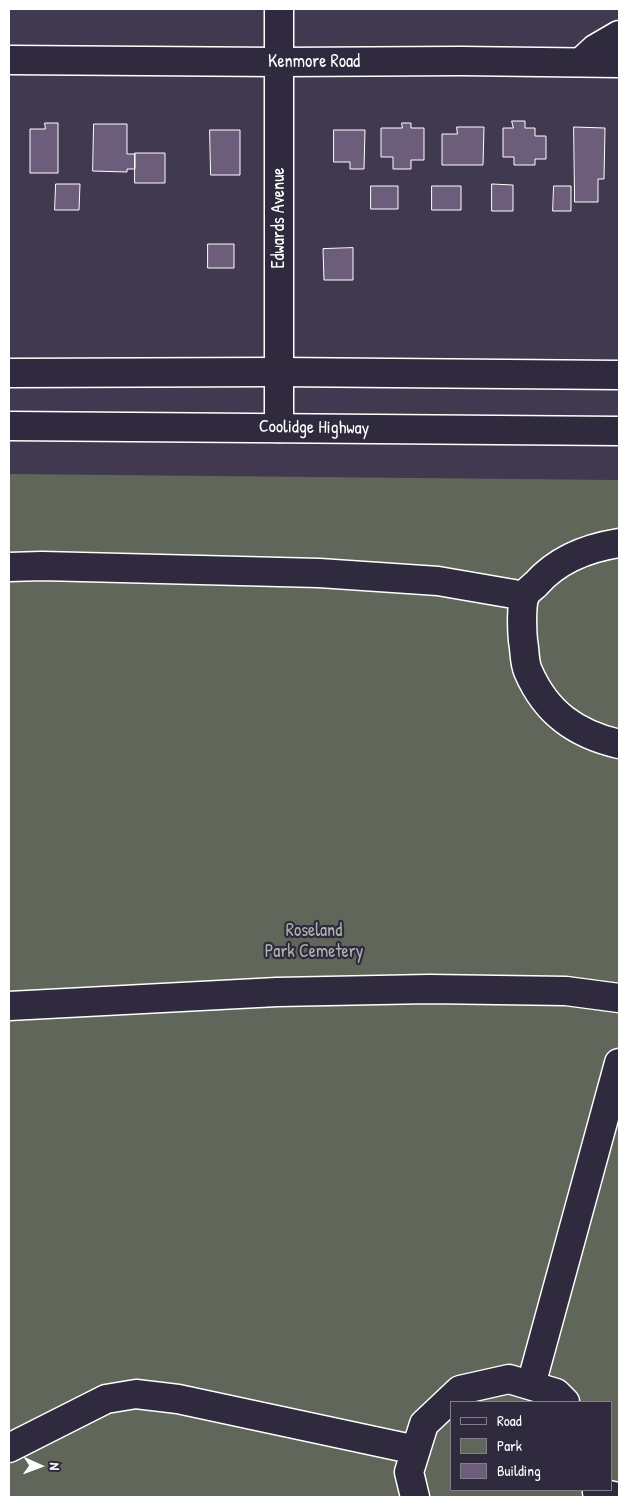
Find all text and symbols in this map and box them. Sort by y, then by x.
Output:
street label: Kenmore Road [268,51,360,73]
street label: Edwards Avenue [268,167,290,269]
street label: Coolidge Highway [259,416,369,440]
park label: Roseland Park Cemetery [265,920,363,962]
legend [450,1401,613,1491]
text: Road [497,1410,522,1431]
text: Park [497,1435,522,1456]
north arrow [15,1441,65,1491]
text: Building [497,1460,541,1481]
text: N [46,1462,65,1471]

